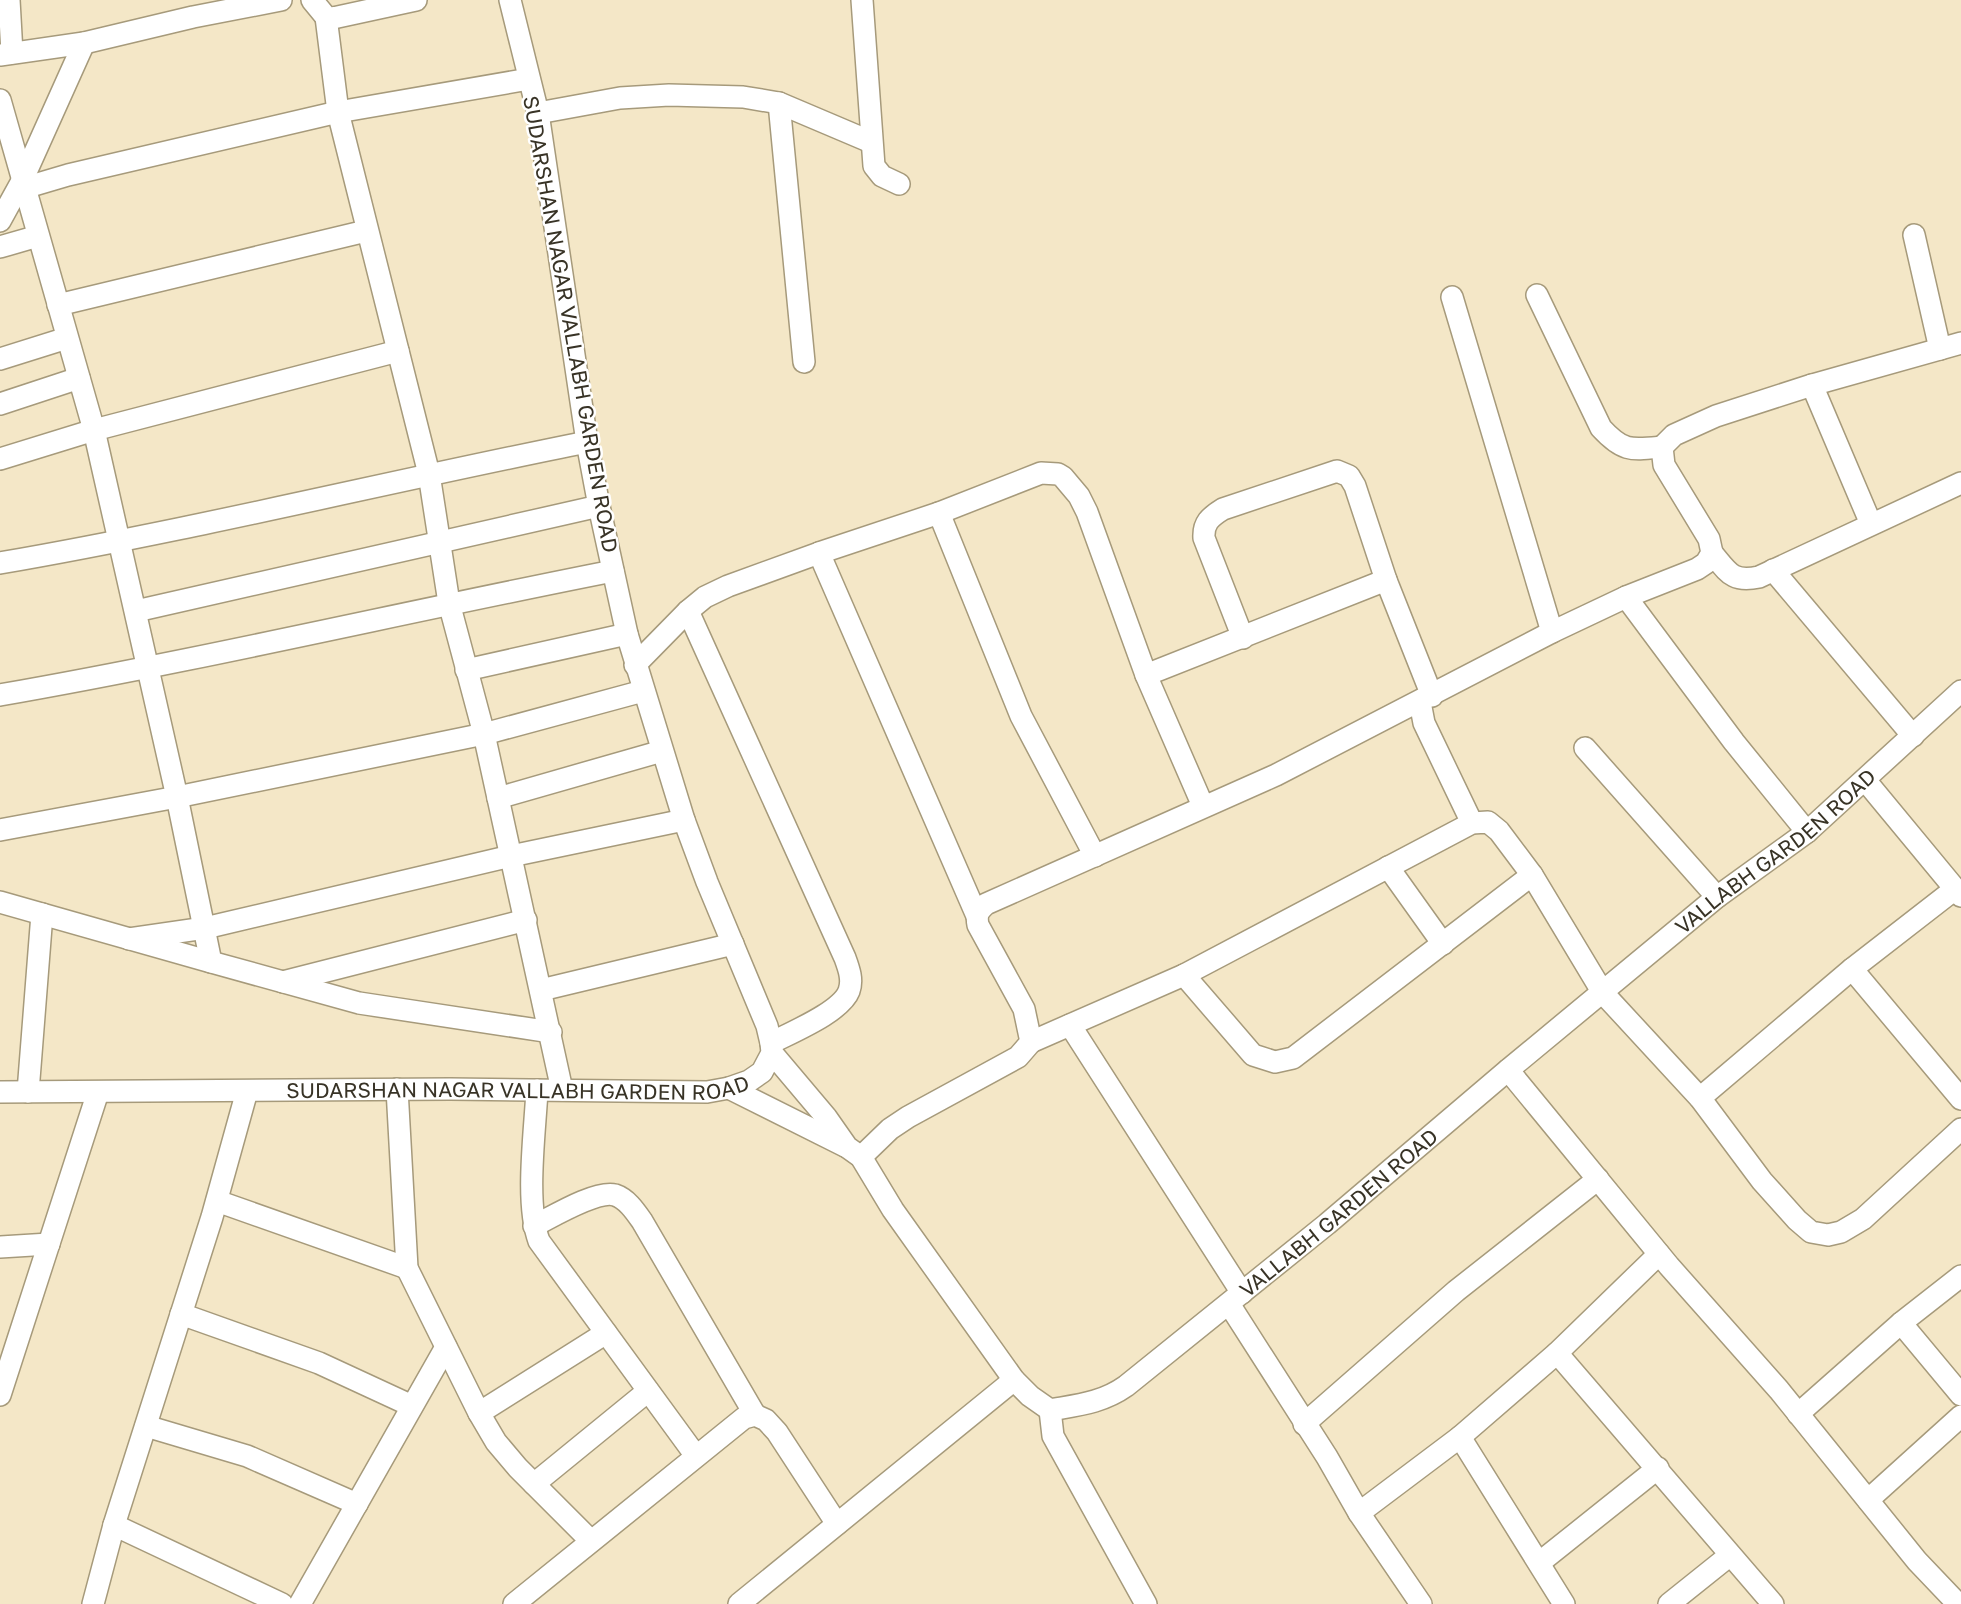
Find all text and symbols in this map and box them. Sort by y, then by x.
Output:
street label: SUDARSHAN NAGAR VALLABH GARDEN ROAD [518,94,624,554]
street label: VALLABH GARDEN ROAD [1670,763,1881,939]
street label: SUDARSHAN NAGAR VALLABH GARDEN ROAD [286,1069,753,1105]
street label: VALLABH GARDEN ROAD [1234,1123,1443,1302]

